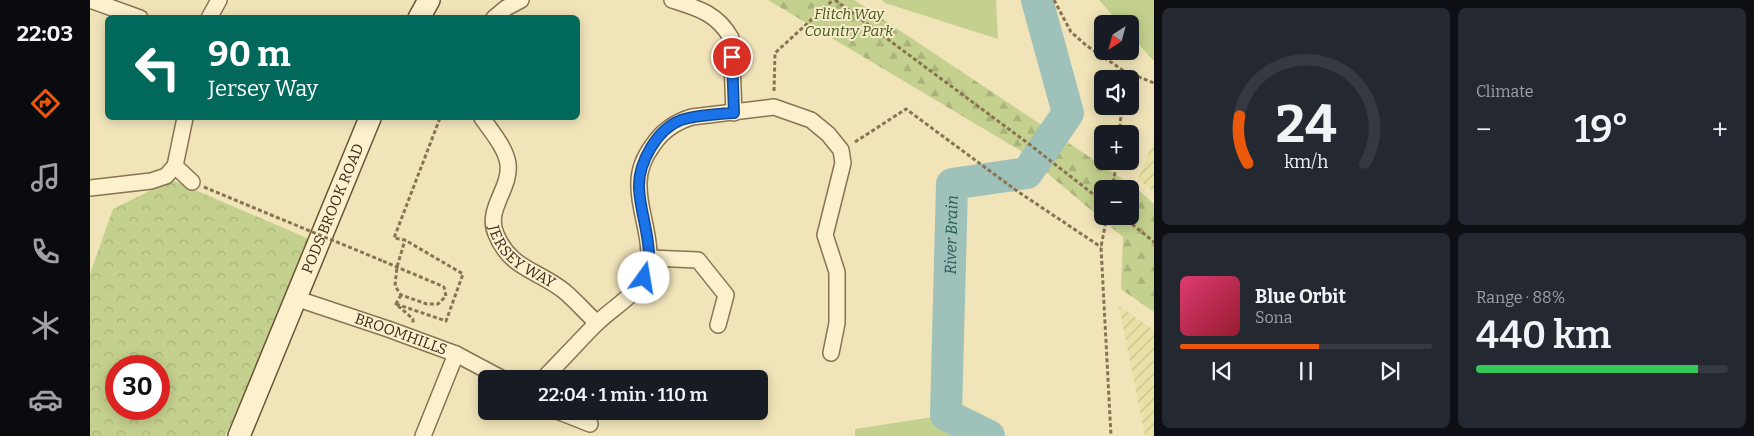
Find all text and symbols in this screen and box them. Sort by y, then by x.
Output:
park label: Flitch Way Country Park [805,5,894,40]
north arrow [1094,15,1139,60]
map controls [1094,15,1139,225]
text: 22:03 [17,20,73,47]
text: 90 m [208,33,291,75]
icon: left [125,35,190,100]
pin [711,36,753,78]
icon: arrive [718,43,746,71]
button: sound [1094,70,1139,115]
text: Jersey Way [208,75,318,102]
text: Climate [1476,82,1534,101]
icon: directions [28,86,63,121]
text: 24 [1276,93,1337,156]
text: 19° [1574,106,1629,152]
text: − [1476,113,1491,146]
text: + [1712,113,1728,146]
button: + [1094,125,1139,170]
street label: PODS BROOK ROAD [298,141,367,276]
text: km/h [1284,151,1328,173]
icon: music [28,160,63,195]
button: − [1094,180,1139,225]
water label: River Brain [941,195,962,275]
street label: JERSEY WAY [484,223,559,292]
icon: phone [28,234,63,269]
position arrow [617,251,669,303]
text: Blue Orbit [1255,285,1346,308]
text: Range · 88% [1476,288,1565,307]
icon: climate [28,308,63,343]
text: Sona [1255,308,1292,327]
street label: BROOMHILLS [352,310,450,359]
text: 440 km [1476,312,1611,358]
speed limit sign: 30 [105,355,170,420]
icon: previous [1208,357,1236,385]
icon: pause [1292,357,1320,385]
icon: next [1376,357,1404,385]
icon: car [28,382,63,417]
text: 22:04 · 1 min · 110 m [538,383,708,406]

